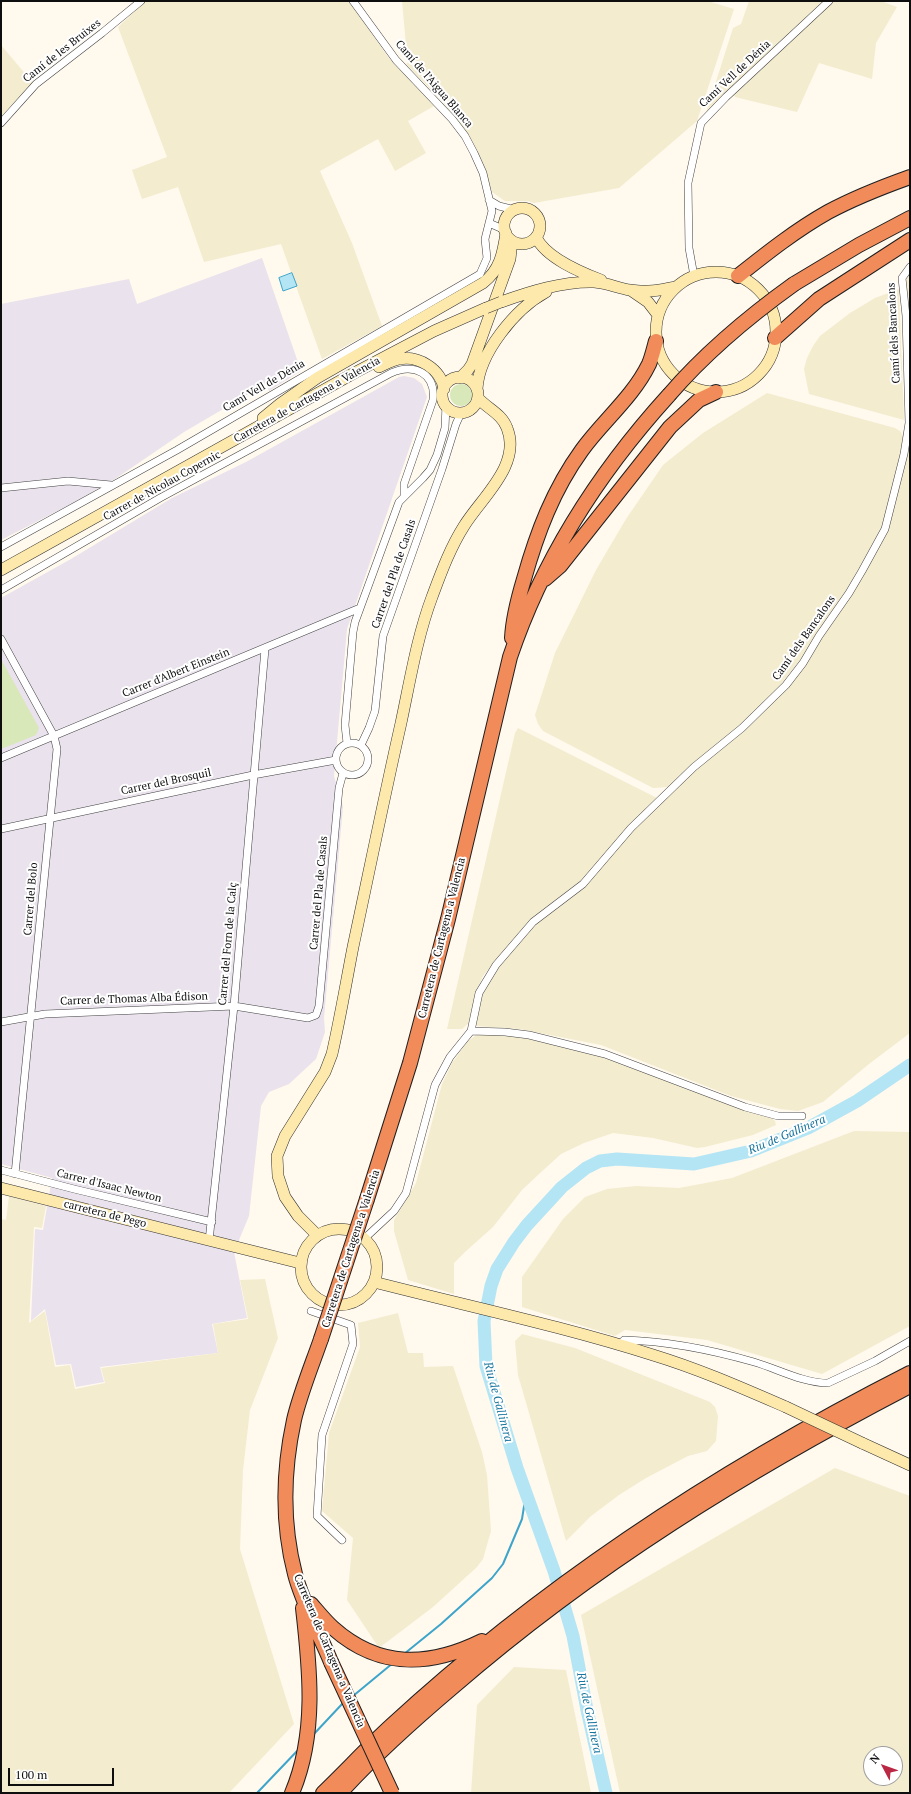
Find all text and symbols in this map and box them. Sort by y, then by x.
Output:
street label: Camí de les Bruixes [20,16,104,86]
street label: Camí de l’Aigua Blanca [392,38,476,130]
street label: Camí Vell de Dénia [697,38,773,110]
street label: Camí dels Bancalons [885,282,903,384]
street label: Carretera de Cartagena a Valencia [231,354,383,446]
street label: Camí Vell de Dénia [221,357,307,415]
street label: Carrer de Nicolau Copernic [101,448,223,524]
street label: Carrer del Pla de Casals [369,518,419,630]
street label: Camí dels Bancalons [770,593,838,683]
street label: Carrer d'Albert Einstein [120,645,232,701]
street label: Carrer del Brosquil [120,766,212,798]
street label: Carrer del Pla de Casals [307,835,331,951]
street label: Carretera de Cartagena a Valencia [416,856,468,1020]
street label: Carrer del Bolo [21,862,41,936]
street label: Carrer del Forn de la Calç [216,882,240,1006]
street label: Carrer de Thomas Alba Édison [60,990,208,1008]
water label: Riu de Gallinera [746,1112,828,1158]
street label: Carrer d'Isaac Newton [55,1167,163,1205]
street label: Carretera de Cartagena a Valencia [319,1168,383,1330]
street label: carretera de Pego [62,1197,148,1231]
water label: Riu de Gallinera [480,1360,516,1444]
street label: Carretera de Cartagena a Valencia [291,1572,367,1730]
water label: Riu de Gallinera [573,1671,605,1755]
north arrow [863,1746,903,1786]
text: N [867,1751,883,1767]
scale bar [10,1760,116,1786]
text: 100 m [15,1767,47,1782]

